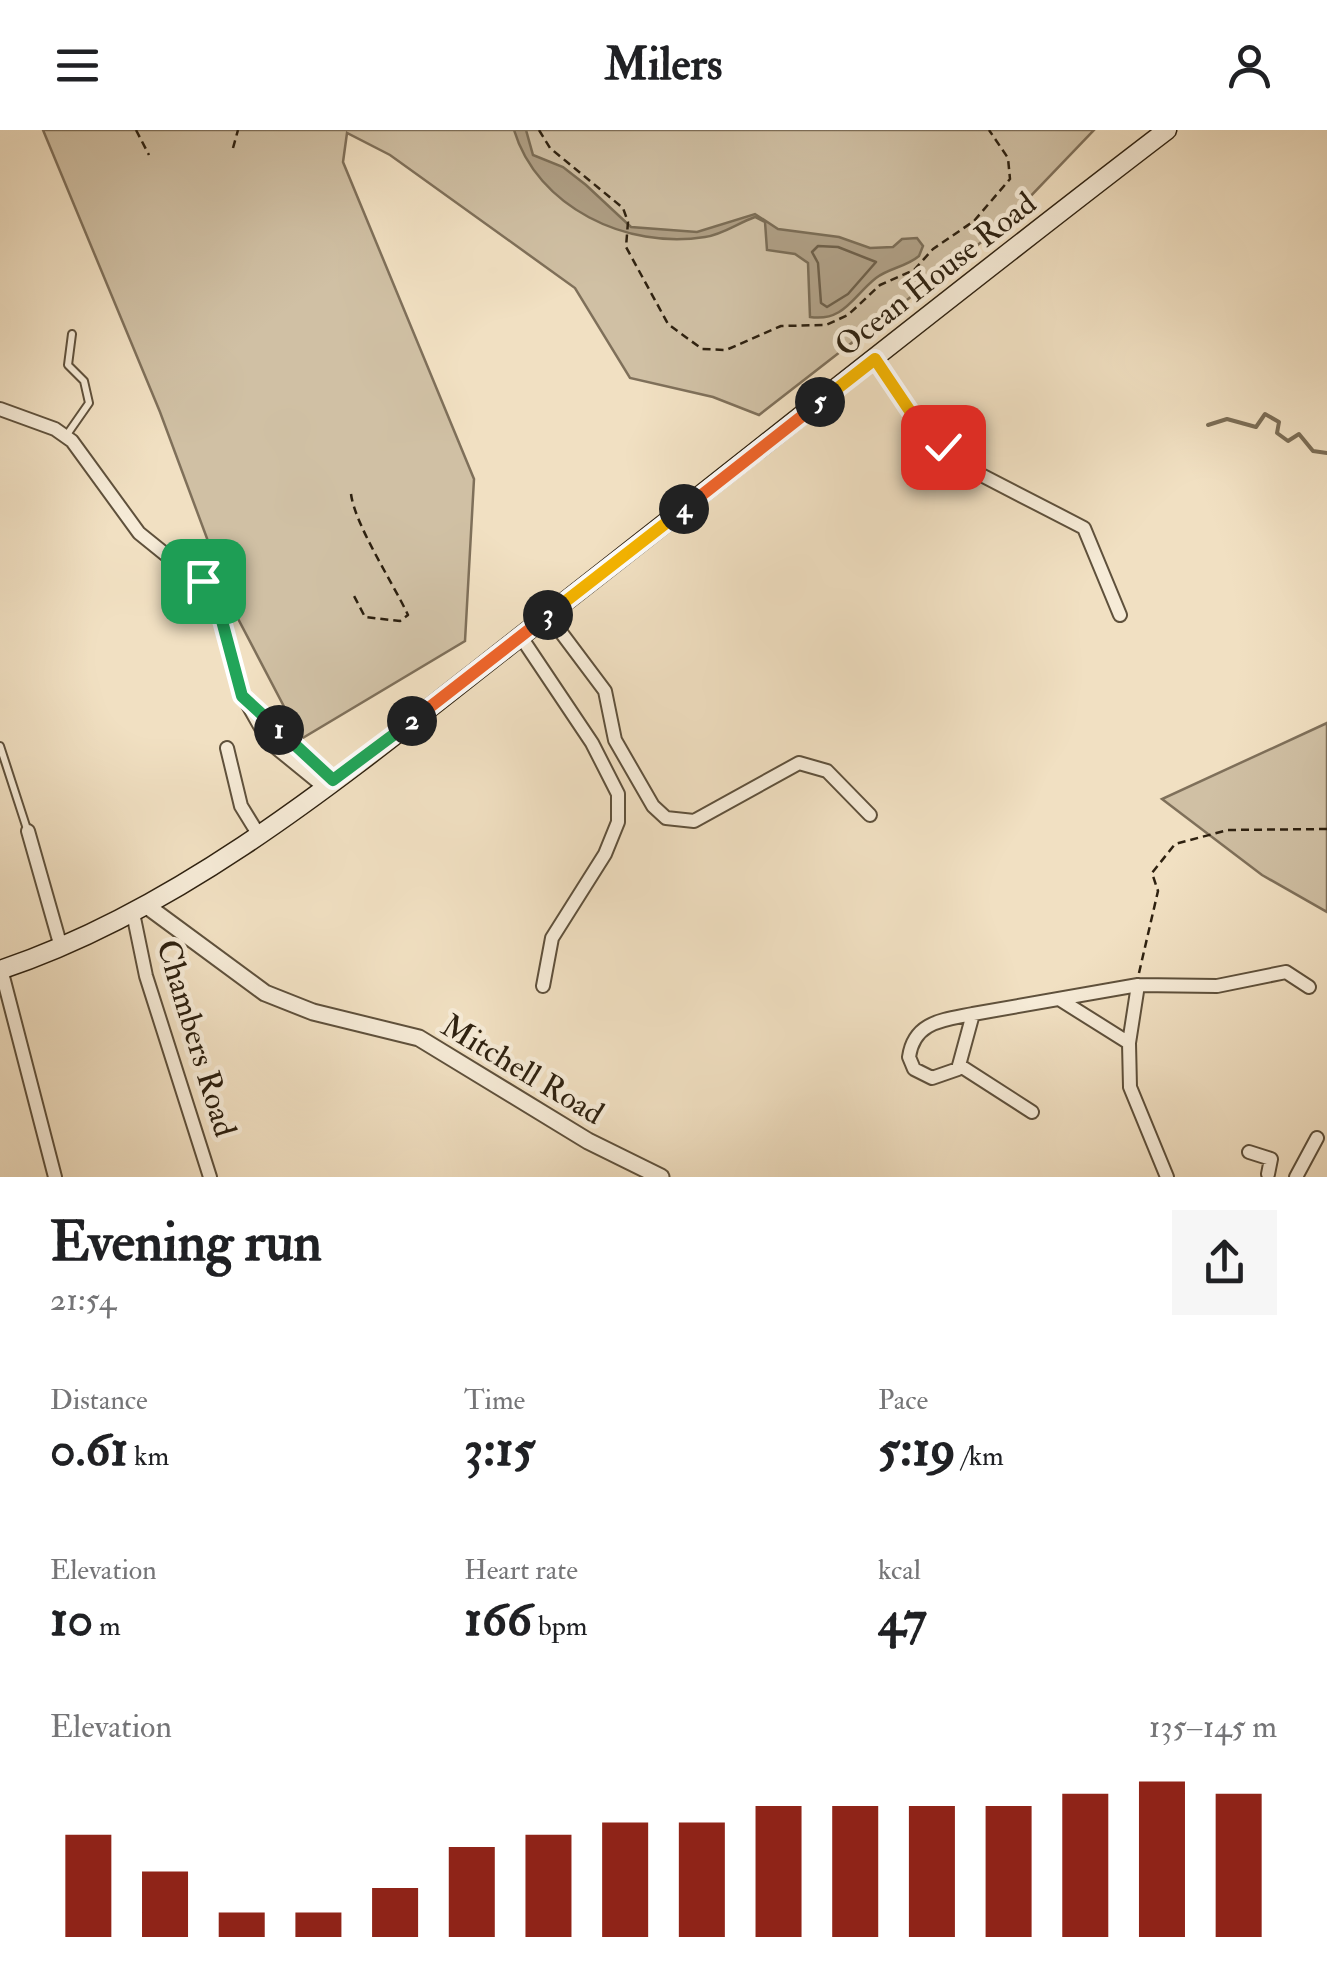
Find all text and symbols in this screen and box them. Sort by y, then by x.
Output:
text: Milers [605,37,722,93]
icon: menu [50,38,105,93]
icon: person [1222,38,1277,93]
street label: Ocean House Road [827,184,1044,366]
pin: 5 [795,377,845,427]
text: 5 [814,384,826,419]
pin [901,405,986,490]
icon: check [916,420,971,475]
pin: 4 [659,484,709,534]
text: 4 [676,491,692,526]
pin [161,539,246,624]
icon: arrive [176,554,231,609]
pin: 3 [523,590,573,640]
text: 3 [543,597,553,632]
pin: 2 [387,696,437,746]
text: 2 [405,703,419,738]
pin: 1 [254,705,304,755]
text: 1 [274,712,284,747]
street label: Chambers Road [147,935,245,1142]
street label: Mitchell Road [434,1006,611,1134]
text: Evening run [50,1208,322,1277]
button: share [1172,1210,1277,1315]
text: 21:54 [50,1280,116,1320]
text: Distance [50,1383,148,1418]
text: Time [464,1383,525,1418]
text: Pace [878,1383,928,1418]
text: 0.61 [50,1418,128,1481]
text: 3:15 [464,1418,535,1481]
text: 5:19 [878,1418,956,1481]
text: km [128,1439,169,1474]
text: /km [956,1439,1004,1474]
text: Elevation [50,1553,157,1588]
text: Heart rate [464,1553,578,1588]
text: kcal [878,1553,921,1588]
text: 10 [50,1588,93,1651]
text: 166 [464,1588,532,1651]
text: 47 [878,1588,927,1651]
text: m [93,1609,121,1644]
text: bpm [532,1609,588,1644]
text: Elevation [50,1707,172,1747]
text: 135–145 m [1149,1707,1277,1747]

